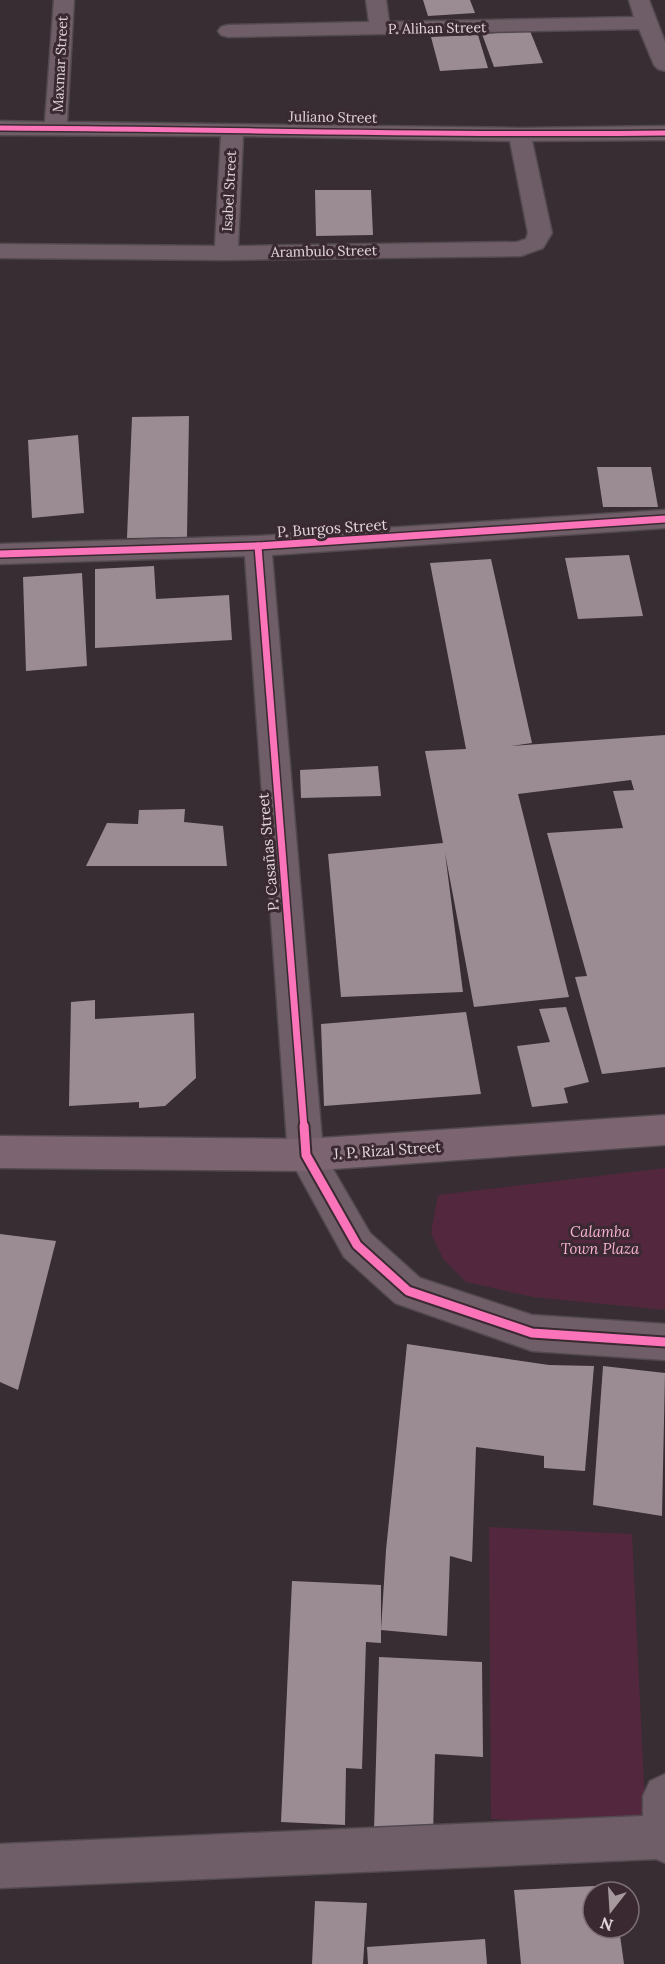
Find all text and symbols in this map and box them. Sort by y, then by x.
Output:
street label: Maxmar Street [48,15,72,113]
street label: P. Alihan Street [388,18,487,38]
street label: Juliano Street [288,107,378,127]
street label: Isabel Street [218,149,240,232]
street label: Arambulo Street [270,241,378,261]
street label: P. Burgos Street [276,515,388,541]
street label: P. Casañas Street [253,792,283,912]
street label: J. P. Rizal Street [331,1137,442,1163]
park label: Calamba Town Plaza [561,1222,640,1258]
north arrow [581,1880,641,1940]
text: N [598,1913,615,1936]

